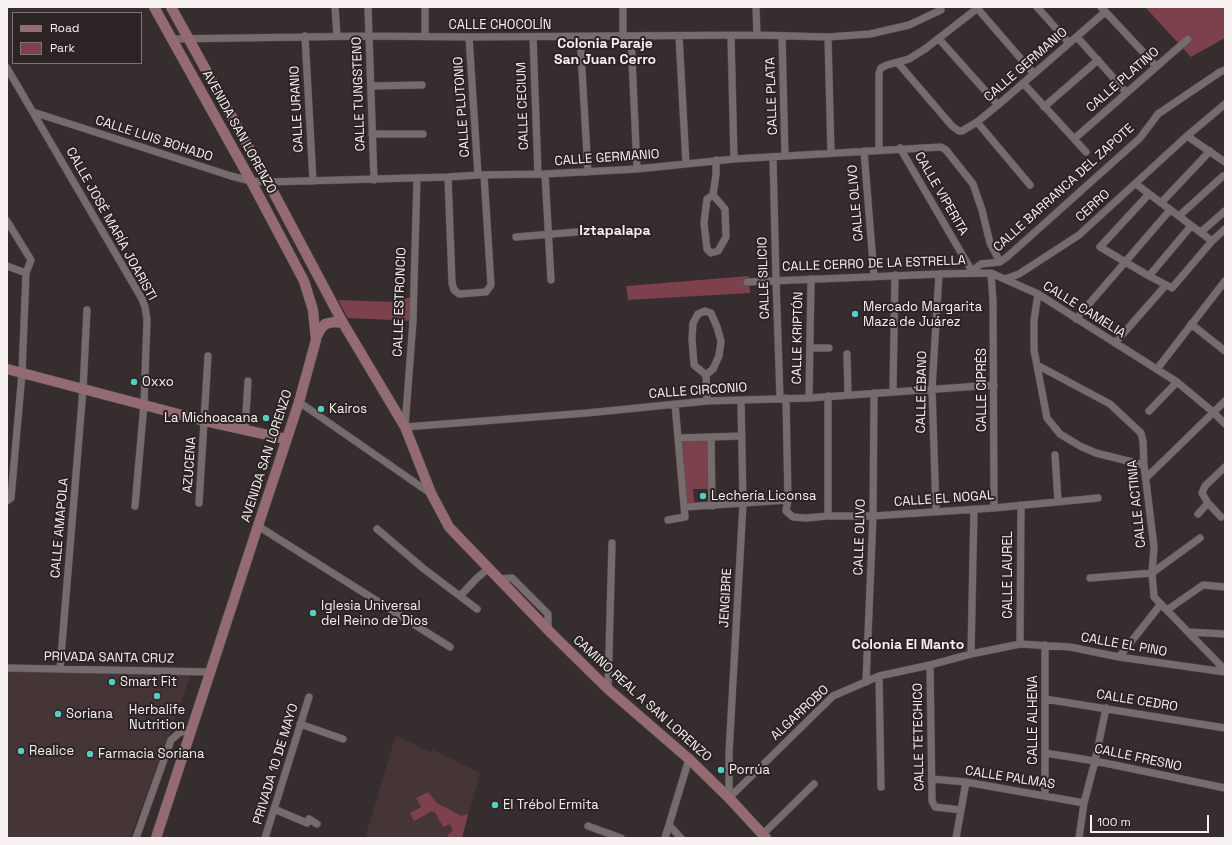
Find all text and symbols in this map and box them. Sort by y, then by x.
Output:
legend [12,12,142,64]
street label: CALLE CHOCOLÍN [449,17,551,33]
text: Road [50,20,79,36]
street label: CALLE GERMANIO [981,25,1071,105]
street label: CALLE TUNGSTENO [349,36,369,152]
district label: Colonia Paraje San Juan Cerro [554,36,656,68]
text: Park [50,40,75,56]
street label: CALLE PLATINO [1083,44,1163,116]
street label: CALLE PLUTONIO [451,56,473,158]
street label: CALLE PLATA [763,57,781,135]
street label: CALLE CECIUM [514,62,532,150]
street label: CALLE URANIO [287,65,307,153]
street label: AVENIDA SAN LORENZO [199,68,279,196]
street label: CALLE LUIS BOHADO [93,113,215,165]
street label: CALLE BARRANCA DEL ZAPOTE [990,121,1138,255]
street label: CALLE JOSÉ MARÍA JOARISTI [62,145,160,303]
street label: CALLE GERMANIO [554,147,660,169]
street label: CALLE VIPERITA [911,149,971,239]
street label: CALLE OLIVO [845,164,867,242]
street label: CERRO [1073,187,1113,225]
district label: Iztapalapa [579,223,651,239]
street label: CALLE SILICIO [755,236,773,320]
street label: CALLE ESTRONCIO [390,247,410,357]
street label: CALLE CERRO DE LA ESTRELLA [782,253,966,275]
street label: CALLE CAMELIA [1040,278,1128,342]
street label: CALLE KRIPTÓN [789,291,807,385]
place label: Mercado Margarita Maza de Juárez [863,299,982,330]
marker: Mercado Margarita Maza de Juárez [850,309,860,319]
street label: CALLE CIPRÉS [974,348,990,432]
street label: CALLE ÉBANO [913,351,931,433]
place label: Oxxo [142,374,174,390]
marker: Oxxo [129,377,139,387]
street label: CALLE CIRCONIO [648,380,748,402]
street label: AVENIDA SAN LORENZO [238,388,296,524]
place label: Kairos [329,401,367,417]
marker: Kairos [316,404,326,414]
place label: La Michoacana [164,410,258,426]
marker: La Michoacana [261,413,271,423]
street label: AZUCENA [180,436,200,494]
street label: CALLE ACTINIA [1125,459,1149,549]
street label: CALLE AMAPOLA [48,477,72,579]
place label: Lechería Liconsa [711,488,816,504]
street label: CALLE EL NOGAL [893,488,995,510]
marker: Lechería Liconsa [698,491,708,501]
street label: CALLE OLIVO [851,498,869,576]
street label: CALLE LAUREL [1000,531,1016,619]
street label: JENGIBRE [717,568,735,628]
place label: Iglesia Universal del Reino de Dios [321,598,428,629]
marker: Iglesia Universal del Reino de Dios [308,608,318,618]
street label: CALLE EL PINO [1080,630,1168,660]
street label: CAMINO REAL A SAN LORENZO [570,633,714,765]
district label: Colonia El Manto [852,637,964,653]
street label: PRIVADA SANTA CRUZ [44,649,174,667]
place label: Smart Fit [120,674,177,690]
street label: CALLE ALHENA [1025,675,1041,765]
marker: Smart Fit [107,677,117,687]
street label: ALGARROBO [768,682,832,744]
street label: CALLE TETECHICO [910,683,928,791]
street label: CALLE CEDRO [1095,687,1179,715]
marker: Herbalife Nutrition [152,691,162,701]
place label: Herbalife Nutrition [129,702,185,733]
street label: PRIVADA 10 DE MAYO [250,702,302,826]
place label: Soriana [66,706,113,722]
marker: Soriana [53,709,63,719]
street label: CALLE FRESNO [1093,741,1183,775]
place label: Realice [29,743,74,759]
marker: Realice [16,746,26,756]
place label: Farmacia Soriana [98,746,205,762]
marker: Farmacia Soriana [85,749,95,759]
place label: Porrúa [729,762,770,778]
street label: CALLE PALMAS [964,763,1056,793]
marker: Porrúa [716,765,726,775]
place label: El Trébol Ermita [503,797,599,813]
marker: El Trébol Ermita [490,800,500,810]
scale bar [1092,807,1211,833]
text: 100 m [1097,814,1131,830]

